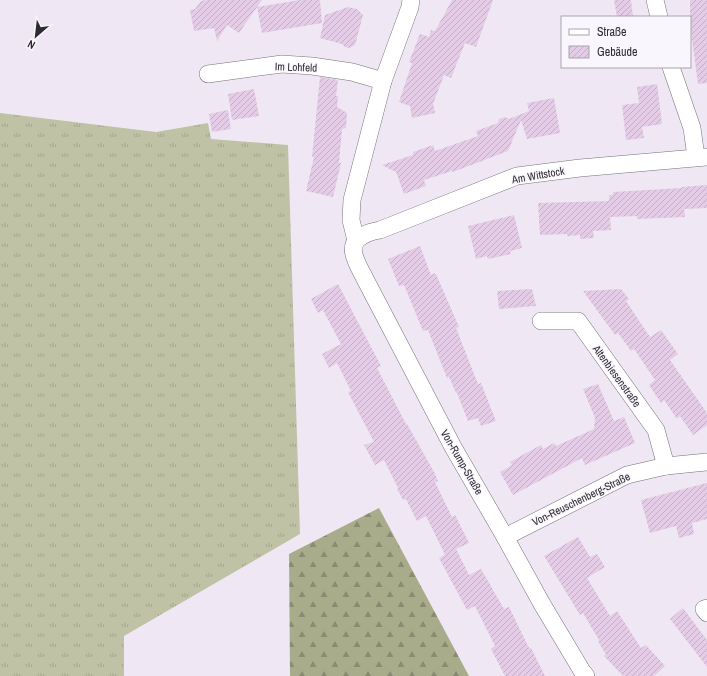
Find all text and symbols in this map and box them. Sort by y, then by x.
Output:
north arrow [16,16,56,56]
legend [561,16,691,68]
text: Straße [597,24,627,40]
text: N [25,37,37,53]
text: Gebäude [597,44,638,60]
street label: Im Lohfeld [275,59,317,75]
street label: Am Wittstock [510,163,566,187]
street label: Altenbiesenstraße [589,341,644,410]
street label: Von-Rump-Straße [438,427,486,497]
street label: Von-Reuschenberg-Straße [530,469,632,529]

